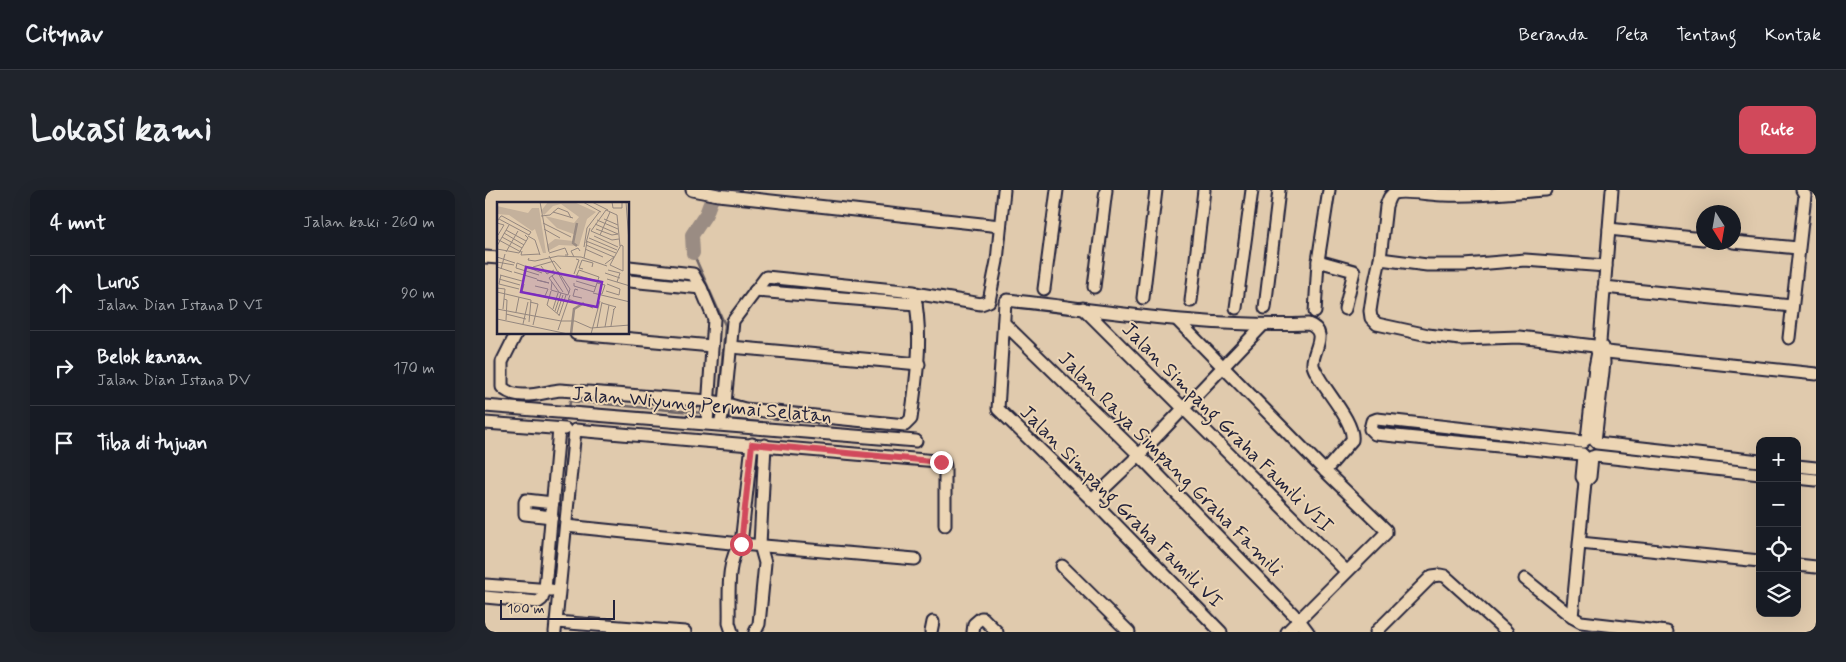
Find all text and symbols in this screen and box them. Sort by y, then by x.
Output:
text: Citynav [25,19,103,50]
text: Beranda [1518,23,1587,47]
text: Peta [1615,23,1648,47]
text: Tentang [1676,23,1737,47]
text: Kontak [1765,23,1821,47]
button: Rute [1739,106,1816,154]
text: Lokasi kami [30,107,212,153]
inset map [497,202,630,335]
north arrow [1696,205,1741,250]
text: 4 mnt [50,209,106,237]
text: Jalan kaki · 260 m [303,212,435,233]
text: Lurus [97,270,139,295]
icon: ahead [50,279,78,307]
text: 90 m [401,283,435,304]
text: Jalan Dian Istana D VI [97,295,263,316]
street label: Jalan Simpang Graha Famili VII [1119,318,1337,536]
text: Belok kanan [97,345,202,370]
street label: Jalan Raya Simpang Graha Famili [1052,346,1288,582]
icon: right [50,354,78,382]
text: 170 m [393,358,435,379]
text: Jalan Dian Istana DV [97,370,251,391]
street label: Jalan Wiyung Permai Selatan [571,381,833,430]
street label: Jalan Simpang Graha Famili VI [1017,401,1227,611]
icon: arrive [50,429,78,457]
text: Tiba di tujuan [97,431,208,456]
map controls [1756,437,1801,617]
button: + [1756,437,1801,482]
route end [930,451,953,474]
button: − [1756,482,1801,527]
button: locate [1756,527,1801,572]
route start [730,533,753,556]
button: layers [1756,572,1801,617]
scale bar [500,597,615,620]
text: 100 m [507,600,545,618]

